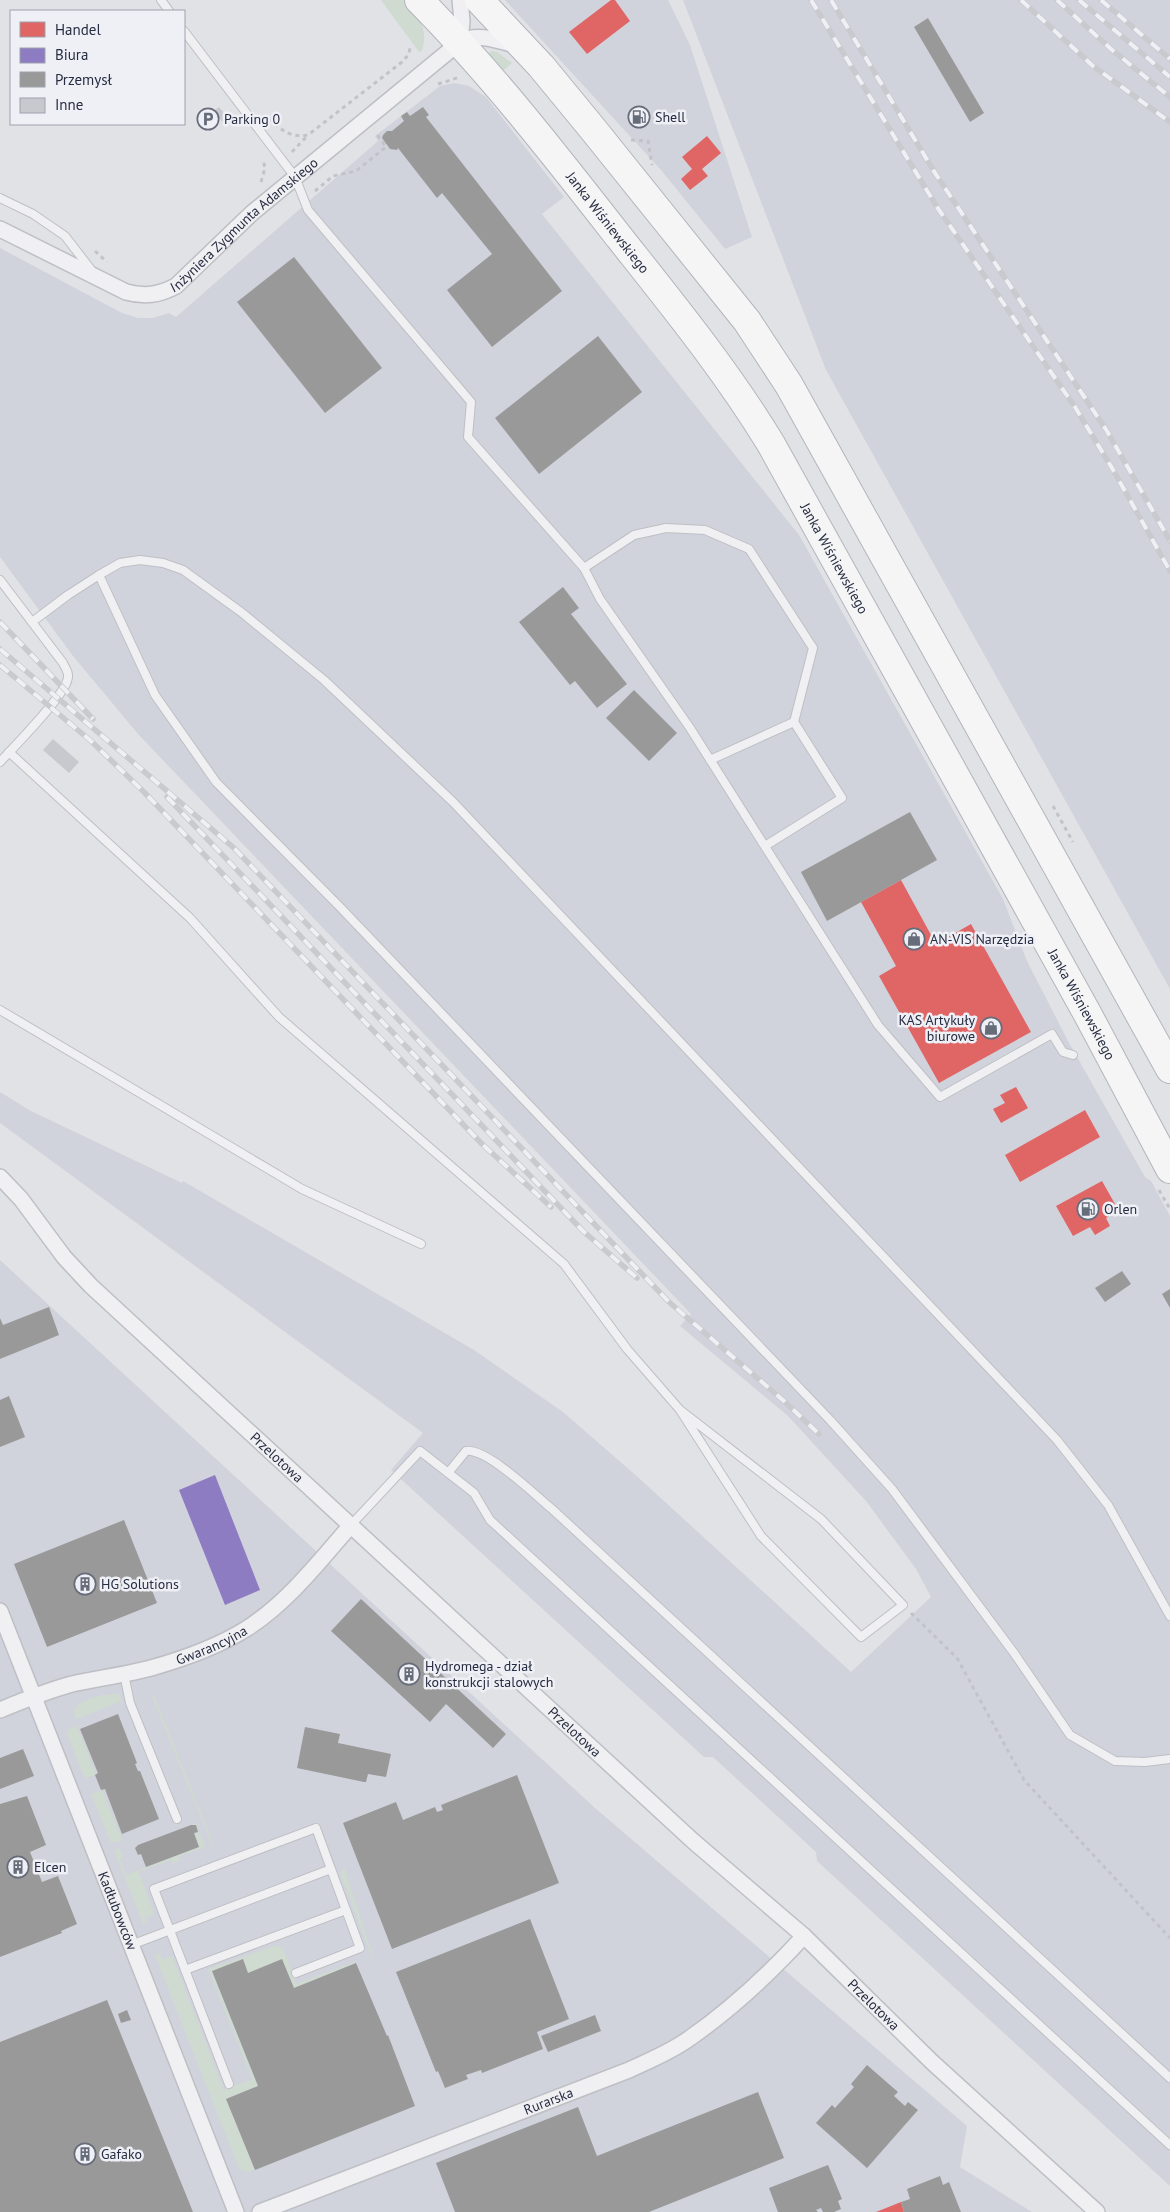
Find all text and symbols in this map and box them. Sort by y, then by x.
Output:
legend [10,10,185,125]
text: Handel [55,20,101,39]
text: Biura [55,45,88,64]
text: Przemysł [55,70,113,89]
text: Inne [55,95,83,114]
fuel station icon: Shell [627,105,651,129]
parking icon: Parking 0 [196,107,220,131]
place label: Shell [655,108,685,126]
place label: Parking 0 [224,110,280,128]
street label: Inżyniera Zygmunta Adamskiego [167,154,322,297]
street label: Janka Wiśniewskiego [562,167,653,277]
street label: Janka Wiśniewskiego [796,499,872,617]
shop icon: AN-VIS Narzędzia [902,927,926,951]
place label: AN-VIS Narzędzia [930,930,1034,948]
street label: Janka Wiśniewskiego [1044,945,1119,1063]
place label: KAS Artykuły biurowe [898,1011,975,1045]
shop icon: KAS Artykuły biurowe [979,1016,1003,1040]
fuel station icon: Orlen [1076,1197,1100,1221]
place label: Orlen [1104,1200,1137,1218]
street label: Przelotowa [246,1428,307,1486]
building icon: HG Solutions [73,1572,97,1596]
place label: HG Solutions [101,1575,179,1593]
street label: Gwarancyjna [174,1621,251,1669]
place label: Hydromega - dział konstrukcji stalowych [425,1657,553,1691]
building icon: Hydromega - dział konstrukcji stalowych [397,1662,421,1686]
street label: Przelotowa [544,1703,605,1761]
building icon: Elcen [6,1855,30,1879]
place label: Elcen [34,1858,66,1876]
street label: Kadłubowców [94,1869,141,1953]
street label: Przelotowa [844,1975,904,2034]
street label: Rurarska [521,2083,576,2119]
building icon: Gafako [73,2142,97,2166]
place label: Gafako [101,2145,142,2163]

